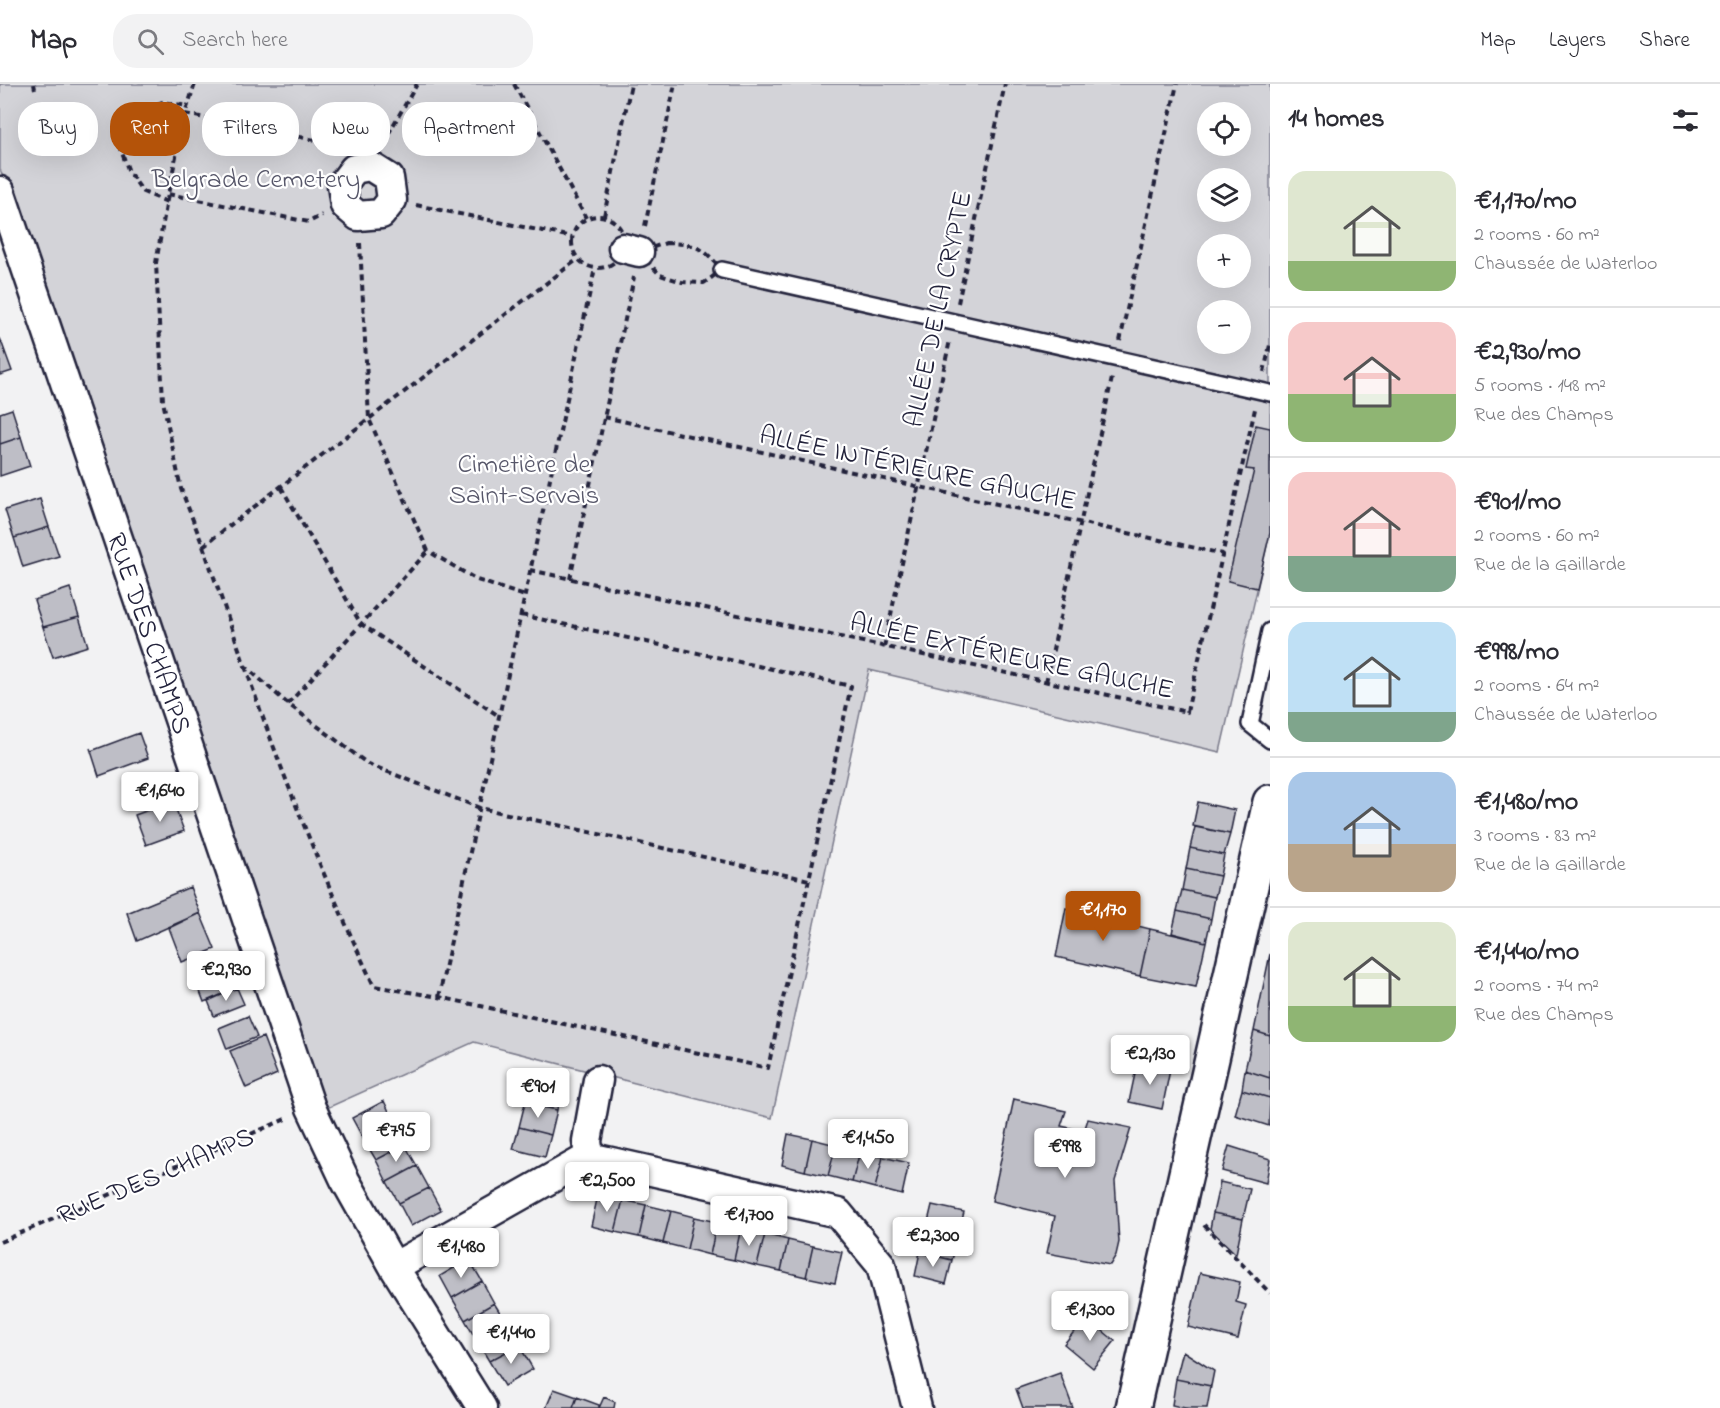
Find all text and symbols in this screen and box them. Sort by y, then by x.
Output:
search box [113,14,533,68]
text: Map [30,21,77,62]
icon: search [134,25,167,58]
text: Search here [182,25,288,57]
text: Map [1480,26,1516,56]
text: Layers [1549,26,1606,56]
text: Share [1639,26,1690,56]
text: 14 homes [1288,101,1384,139]
chip: Buy [18,102,98,156]
chip: Rent [110,102,190,156]
chip: Filters [202,102,299,156]
chip: New [311,102,390,156]
chip: Apartment [402,102,537,156]
map controls [1197,102,1251,354]
button: locate [1197,102,1251,156]
icon: filters [1669,104,1702,137]
park label: Belgrade Cemetery [151,161,360,200]
button: layers [1197,168,1251,222]
text: €1,170/mo [1474,183,1577,221]
street label: ALLÉE DE LA CRYPTE [895,188,984,431]
icon: home [1336,195,1408,267]
text: 2 rooms · 60 m² [1474,221,1600,250]
button: + [1197,234,1251,288]
text: Chaussée de Waterloo [1474,250,1657,279]
button: − [1197,300,1251,354]
text: €2,930/mo [1474,334,1581,372]
icon: home [1336,346,1408,418]
text: 5 rooms · 148 m² [1474,372,1606,401]
text: Rue des Champs [1474,401,1614,430]
street label: ALLÉE INTÉRIEURE GAUCHE [756,417,1079,522]
park label: Cimetière de Saint-Servais [449,446,599,516]
text: €901/mo [1474,484,1561,522]
icon: home [1336,496,1408,568]
text: 2 rooms · 60 m² [1474,522,1600,551]
street label: RUE DES CHAMPS [95,528,200,740]
text: Rue de la Gaillarde [1474,551,1626,580]
street label: ALLÉE EXTÉRIEURE GAUCHE [846,604,1177,711]
text: €998/mo [1474,634,1559,672]
icon: home [1336,646,1408,718]
text: 2 rooms · 64 m² [1474,672,1599,701]
text: Chaussée de Waterloo [1474,701,1657,730]
pin: €1,640 [111,772,209,823]
text: €1,640 [135,777,185,806]
text: €1,480/mo [1474,784,1578,822]
icon: home [1336,796,1408,868]
text: 3 rooms · 83 m² [1474,822,1596,851]
text: Rue de la Gaillarde [1474,851,1626,880]
pin: €1,170 [1054,891,1152,942]
text: €1,170 [1080,896,1126,925]
text: €1,440/mo [1474,934,1579,972]
icon: home [1336,946,1408,1018]
pin: €2,930 [177,951,275,1002]
text: €2,930 [201,956,251,985]
text: 2 rooms · 74 m² [1474,972,1599,1001]
text: Rue des Champs [1474,1001,1614,1030]
pin: €2,130 [1101,1035,1199,1086]
text: €2,130 [1125,1040,1175,1069]
pin: €901 [502,1068,574,1119]
text: €901 [521,1073,555,1102]
pin: €795 [360,1112,432,1163]
text: €795 [376,1117,416,1146]
street label: RUE DES CHAMPS [52,1118,260,1236]
pin: €1,450 [819,1119,917,1170]
text: €1,450 [842,1124,894,1153]
pin: €998 [1029,1128,1101,1179]
text: €998 [1048,1133,1082,1162]
pin: €2,500 [558,1162,656,1213]
text: €2,500 [579,1167,635,1196]
pin: €1,700 [700,1196,798,1247]
text: €1,700 [724,1201,774,1230]
pin: €2,300 [884,1217,982,1268]
text: €2,300 [907,1222,959,1251]
pin: €1,480 [412,1228,510,1279]
text: €1,480 [437,1233,485,1262]
pin: €1,300 [1041,1291,1139,1342]
text: €1,300 [1065,1296,1115,1325]
pin: €1,440 [462,1314,560,1365]
text: €1,440 [487,1319,535,1348]

